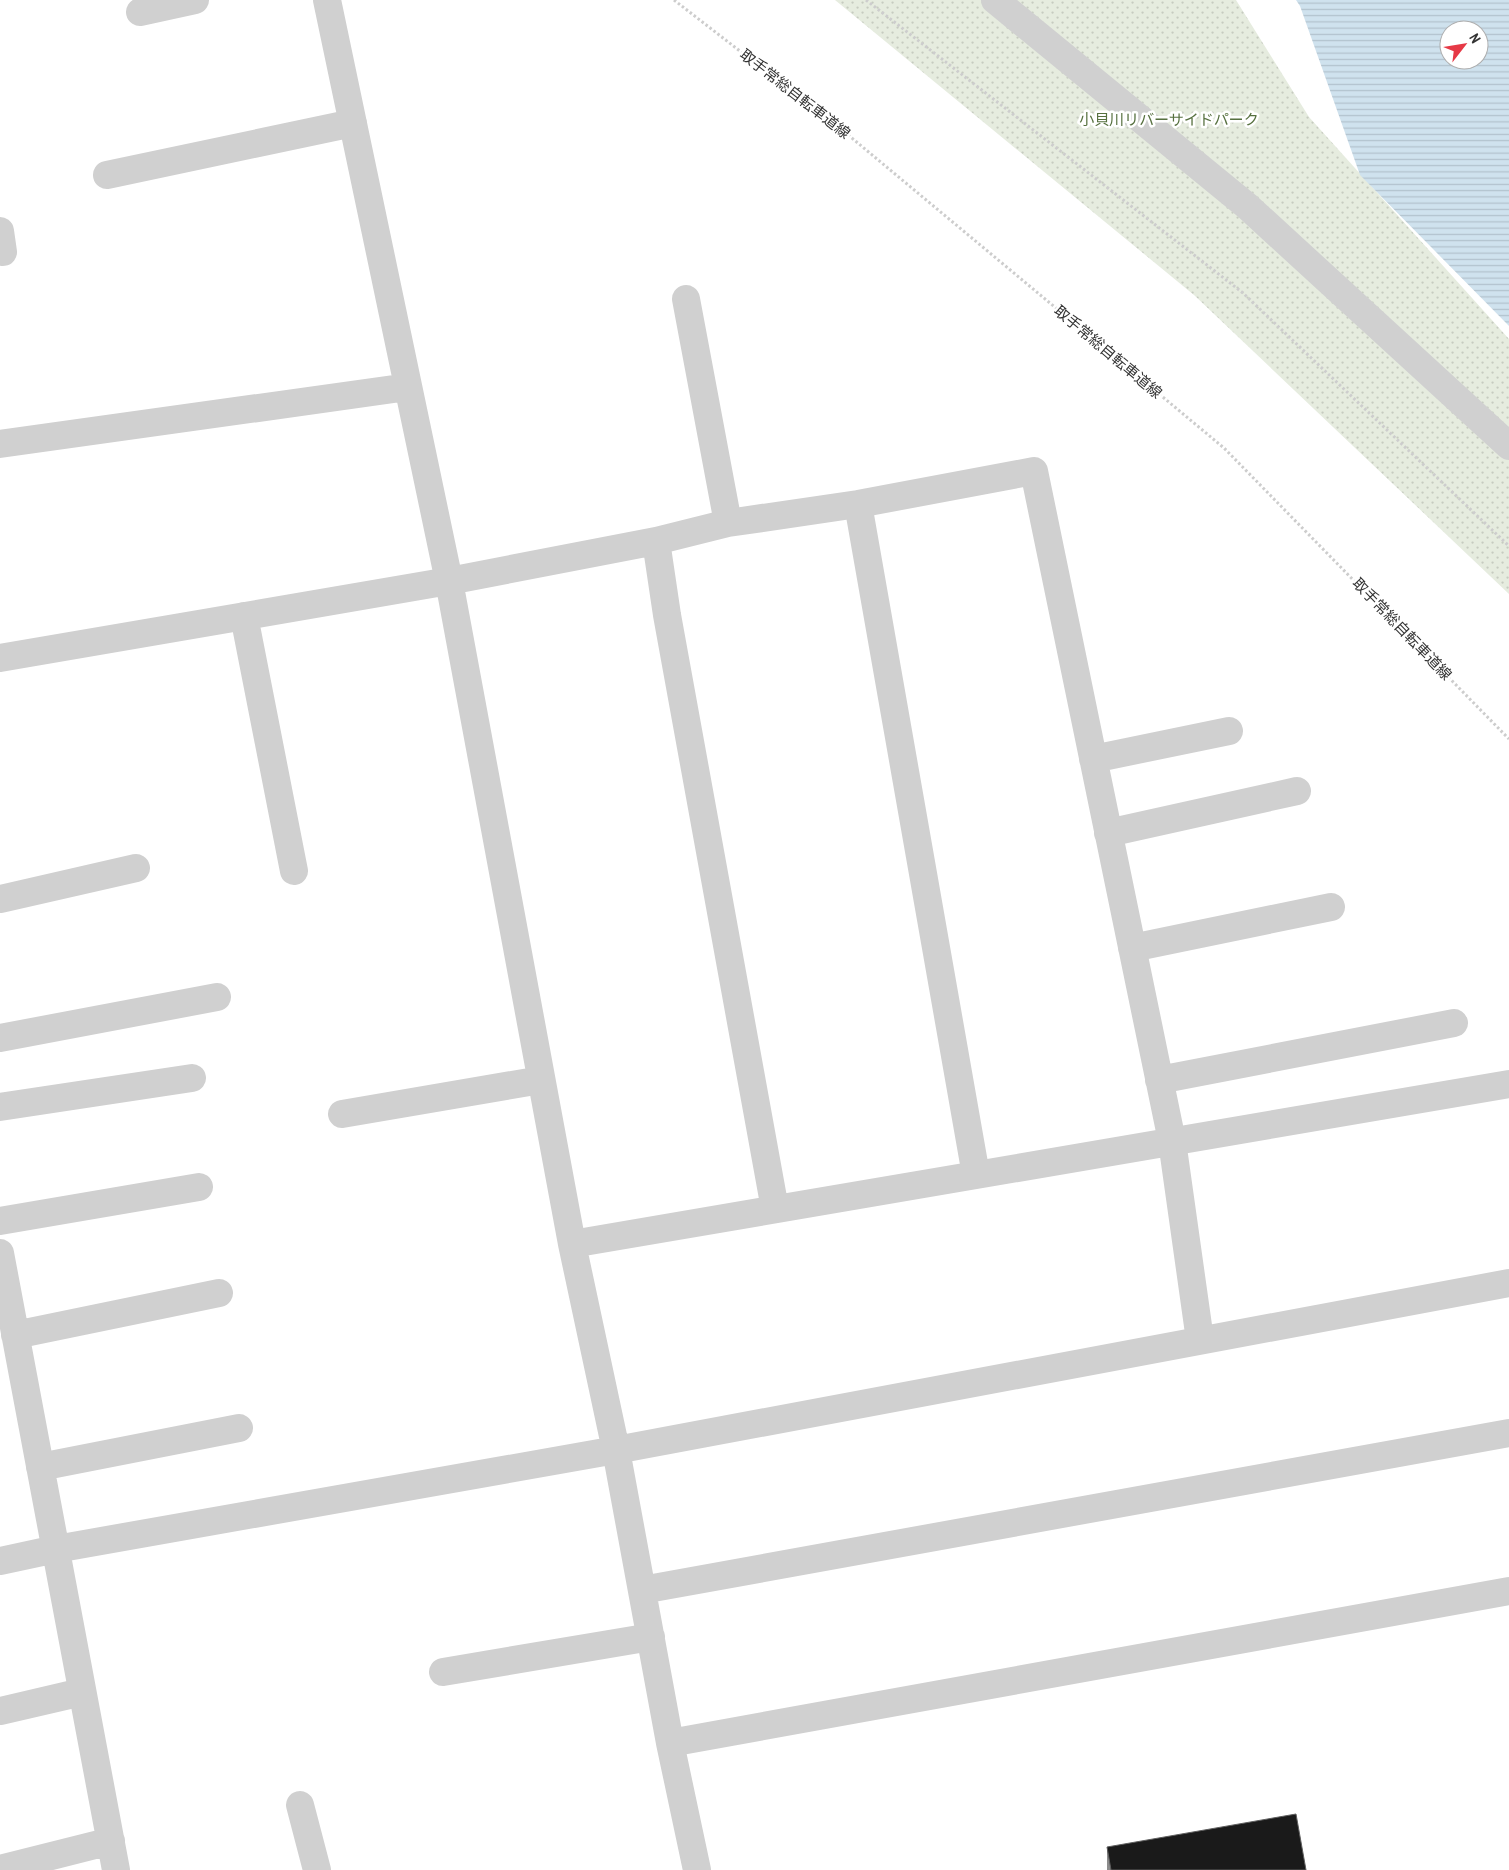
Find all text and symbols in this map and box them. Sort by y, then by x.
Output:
north arrow [1439,20,1489,70]
text: N [1465,30,1485,46]
street label: 取手常総自転車道線 [736,44,855,143]
park label: 小貝川リバーサイドパーク [1079,109,1259,130]
street label: 取手常総自転車道線 [1050,300,1167,403]
street label: 取手常総自転車道線 [1348,573,1457,685]

